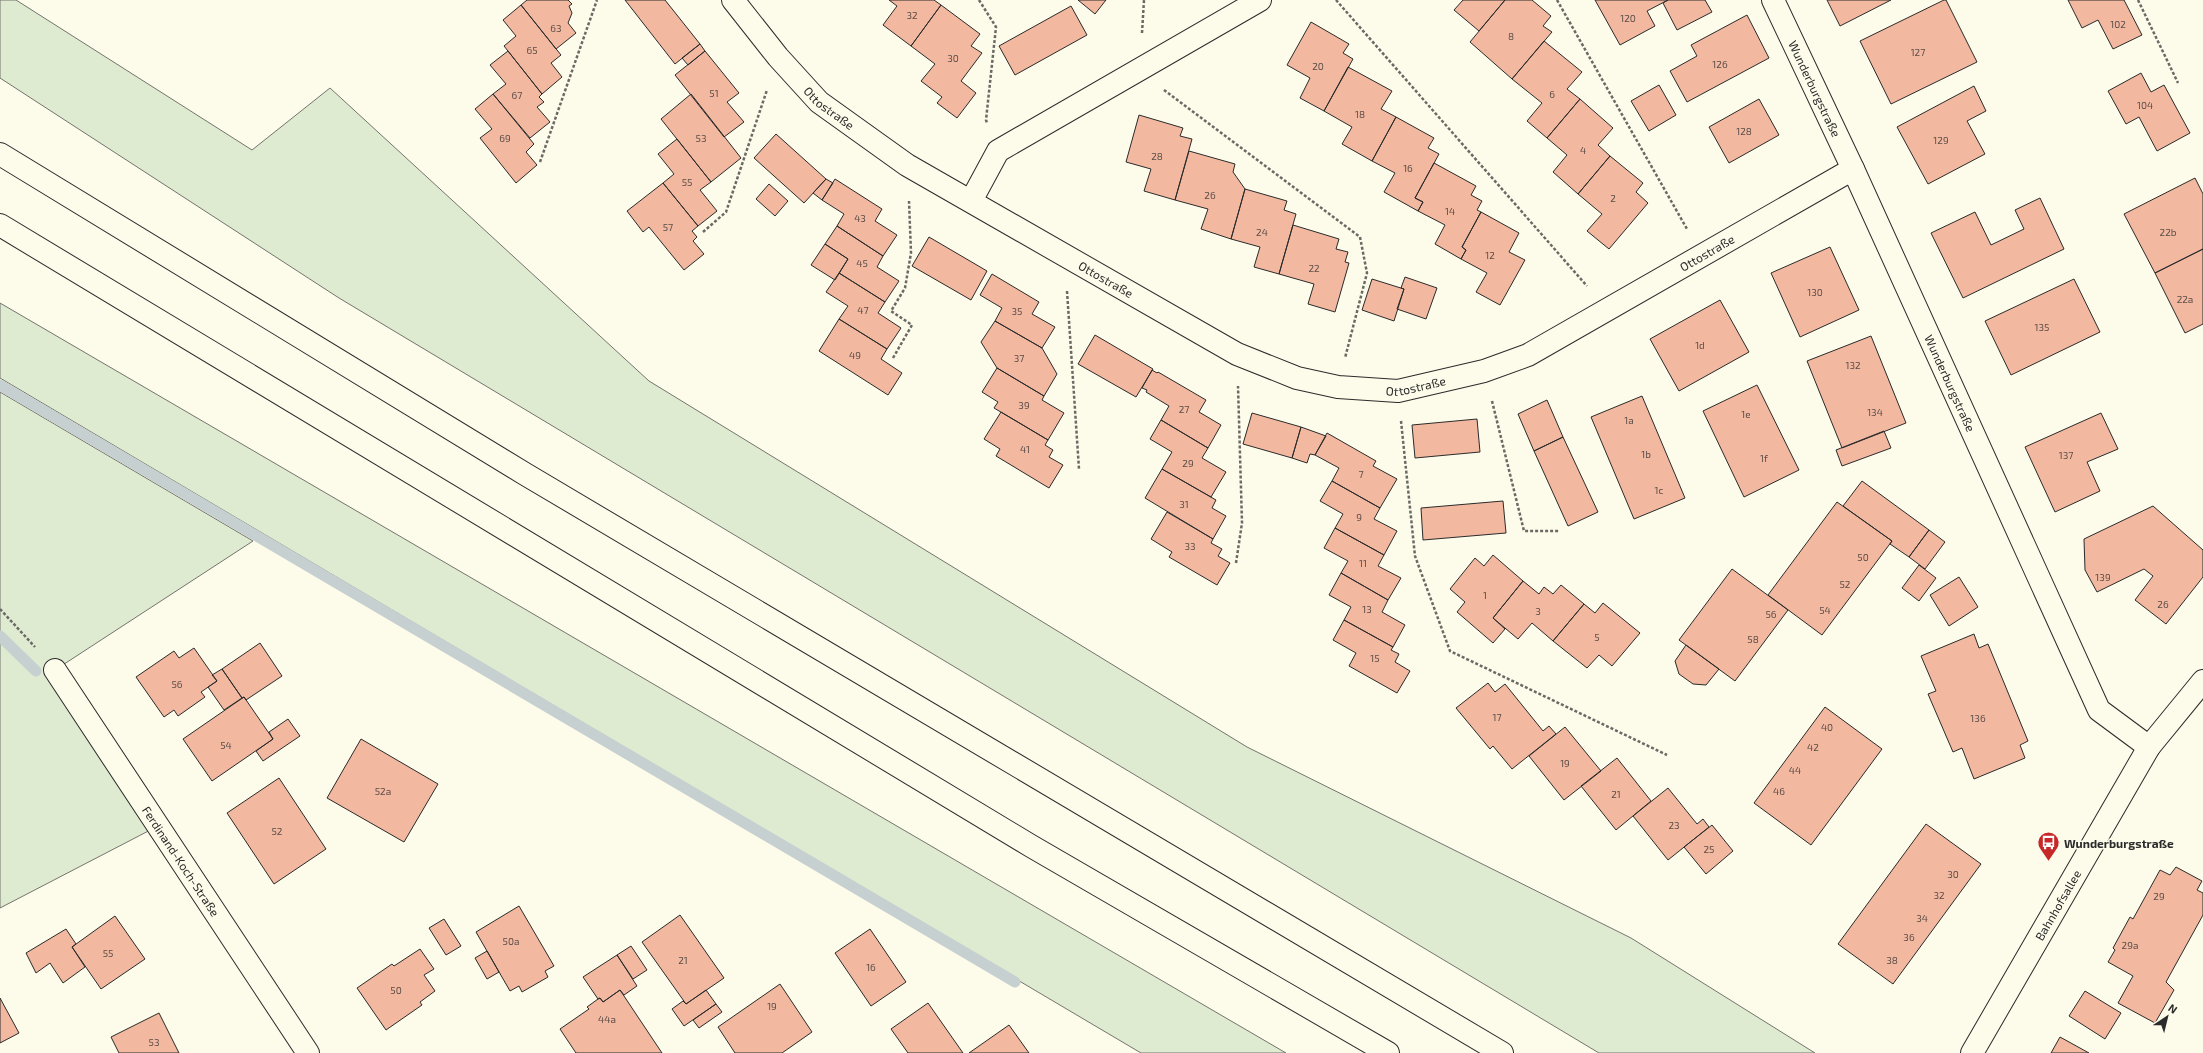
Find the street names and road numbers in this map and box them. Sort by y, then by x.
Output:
street label: Wunderburgstraße [1786,38,1844,139]
street label: Ottostraße [801,83,857,132]
street label: Ottostraße [1677,231,1737,274]
street label: Ottostraße [1076,258,1136,300]
street label: Wunderburgstraße [1922,332,1978,434]
street label: Ottostraße [1385,373,1447,398]
street label: Ferdinand-Koch-Straße [140,803,223,919]
street label: Bahnhofsallee [2032,867,2083,943]

